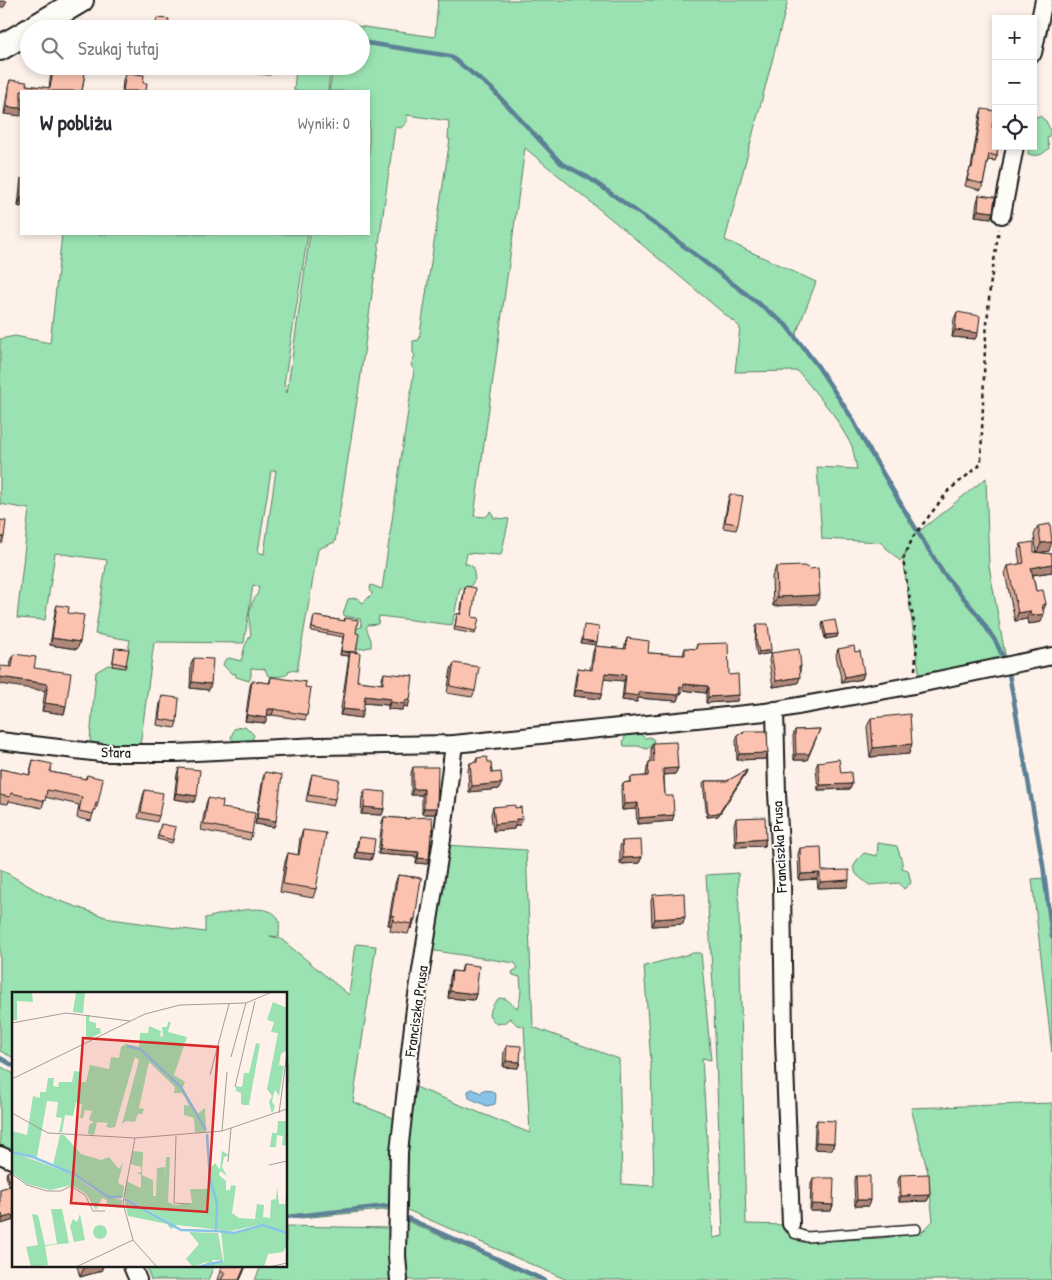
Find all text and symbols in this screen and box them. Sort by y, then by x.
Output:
map controls [992,15,1037,150]
button: + [992,15,1037,60]
search box [20,20,370,75]
icon: search [38,34,66,62]
text: Szukaj tutaj [78,35,159,61]
button: − [992,60,1037,105]
button: locate [992,105,1037,150]
text: W pobliżu [40,108,112,137]
text: Wyniki: 0 [298,112,350,134]
street label: Stara [101,741,131,763]
street label: Franciszka Prusa [766,801,792,894]
street label: Franciszka Prusa [399,964,433,1059]
inset map [12,992,288,1268]

